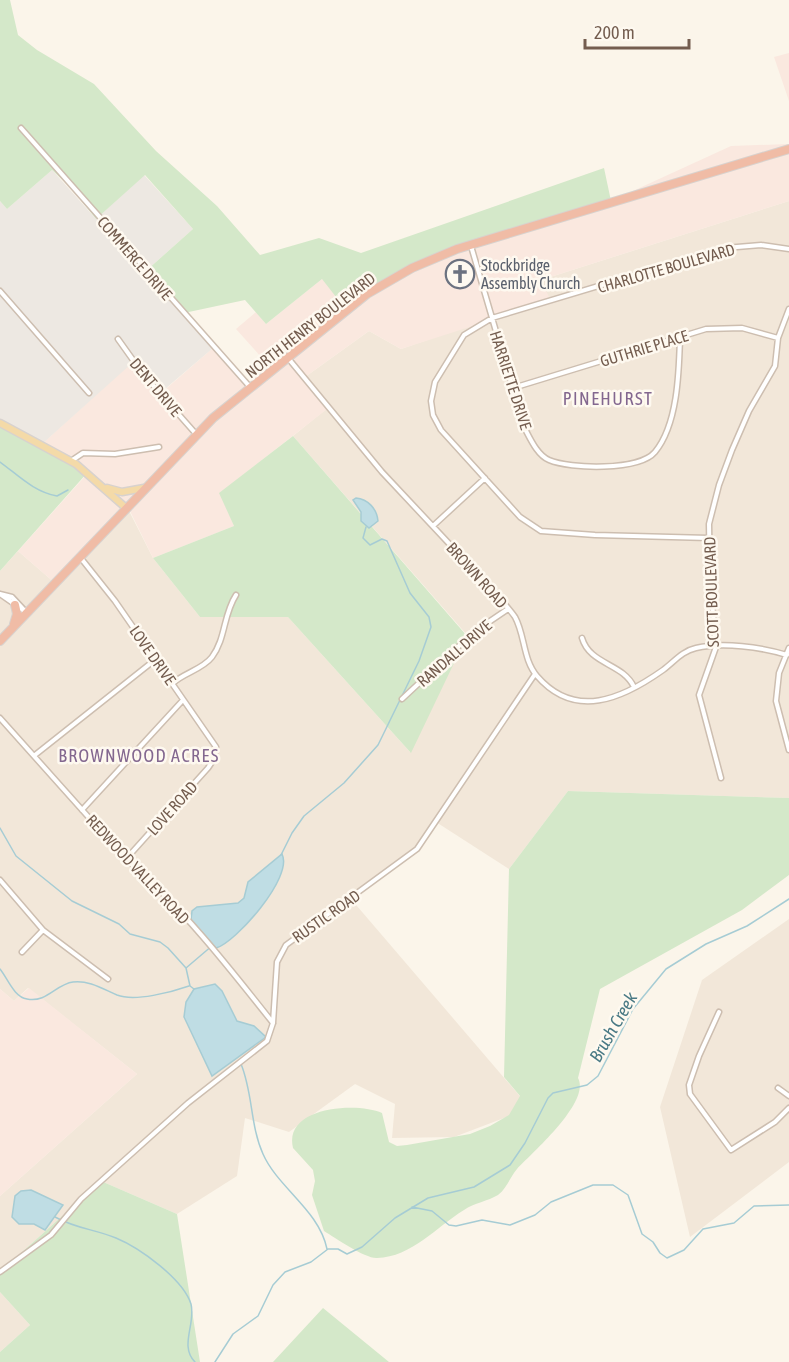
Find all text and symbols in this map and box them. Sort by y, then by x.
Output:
scale bar [585,12,688,50]
text: 200 m [594,22,635,43]
street label: COMMERCE DRIVE [94,213,176,303]
street label: CHARLOTTE BOULEVARD [595,240,737,296]
place label: Stockbridge Assembly Church [481,256,580,293]
church icon: Stockbridge Assembly Church [444,258,476,290]
street label: NORTH HENRY BOULEVARD [242,269,378,381]
street label: GUTHRIE PLACE [598,326,690,370]
street label: HARRIETTE DRIVE [487,328,535,432]
street label: DENT DRIVE [127,354,186,420]
district label: PINEHURST [563,388,653,409]
street label: SCOTT BOULEVARD [700,536,722,648]
street label: BROWN ROAD [443,539,511,611]
street label: RANDALL DRIVE [413,616,495,690]
street label: LOVE DRIVE [126,622,180,688]
district label: BROWNWOOD ACRES [58,745,220,766]
street label: LOVE ROAD [143,777,201,839]
street label: REDWOOD VALLEY ROAD [83,811,193,927]
street label: RUSTIC ROAD [289,886,363,946]
water label: Brush Creek [585,988,642,1066]

